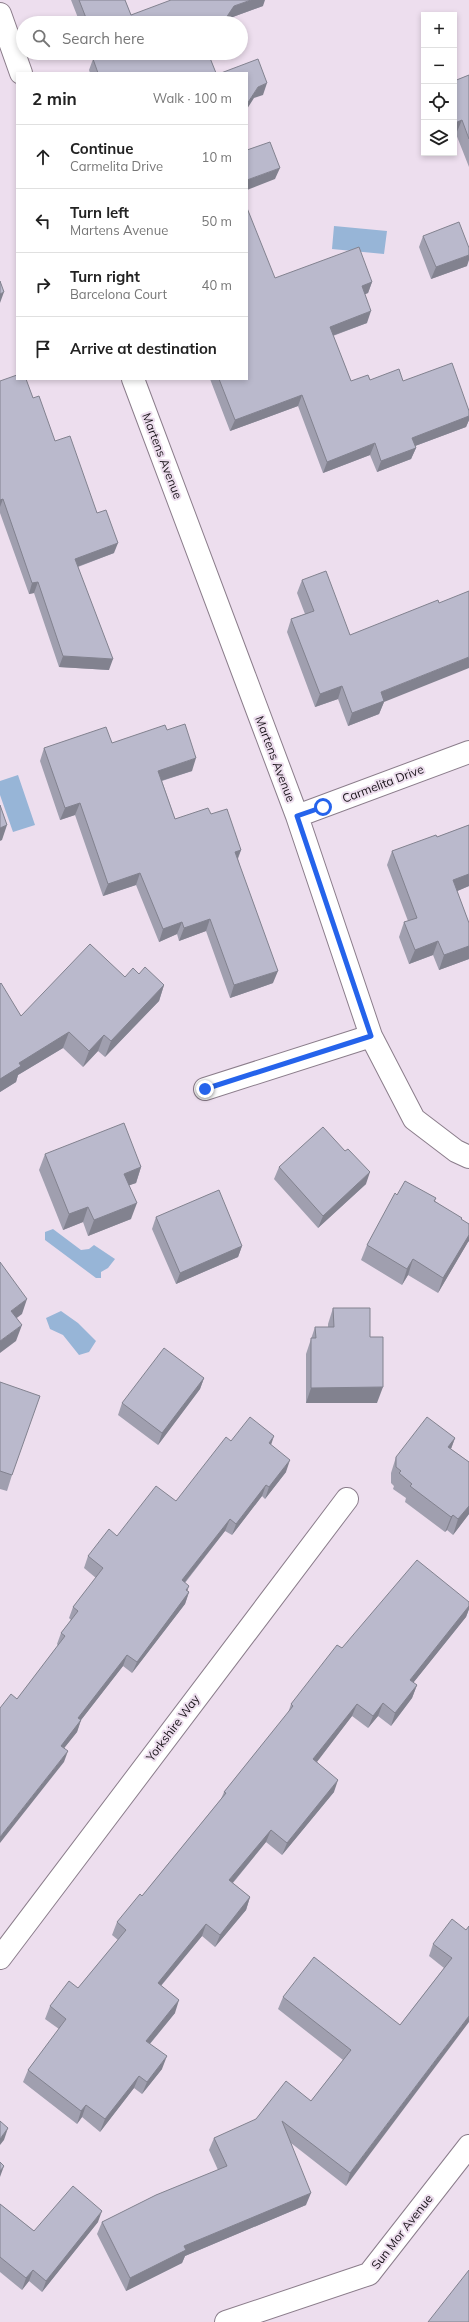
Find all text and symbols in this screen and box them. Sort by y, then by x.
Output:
map controls [421,12,457,156]
button: + [421,12,457,48]
search box [16,16,248,60]
icon: search [30,27,52,49]
text: Search here [62,29,144,48]
button: − [421,48,457,84]
button: locate [421,84,457,120]
text: 2 min [32,88,77,109]
text: Walk · 100 m [153,90,232,106]
button: layers [421,120,457,156]
text: Continue [70,139,133,158]
icon: ahead [32,146,54,168]
text: 10 m [202,149,232,165]
text: Carmelita Drive [70,158,163,174]
text: Turn left [70,203,129,222]
icon: left [32,210,54,232]
text: 50 m [202,213,232,229]
text: Martens Avenue [70,222,168,238]
text: Turn right [70,267,140,286]
icon: right [32,274,54,296]
text: 40 m [202,277,232,293]
text: Barcelona Court [70,286,167,302]
icon: arrive [32,338,54,360]
text: Arrive at destination [70,339,217,358]
street label: Martens Avenue [139,411,186,501]
street label: Martens Avenue [252,714,299,804]
street label: Carmelita Drive [340,761,426,806]
route start [314,798,332,816]
route end [196,1080,214,1098]
street label: Yorkshire Way [142,1691,203,1765]
street label: Sun Mor Avenue [368,2191,436,2272]

